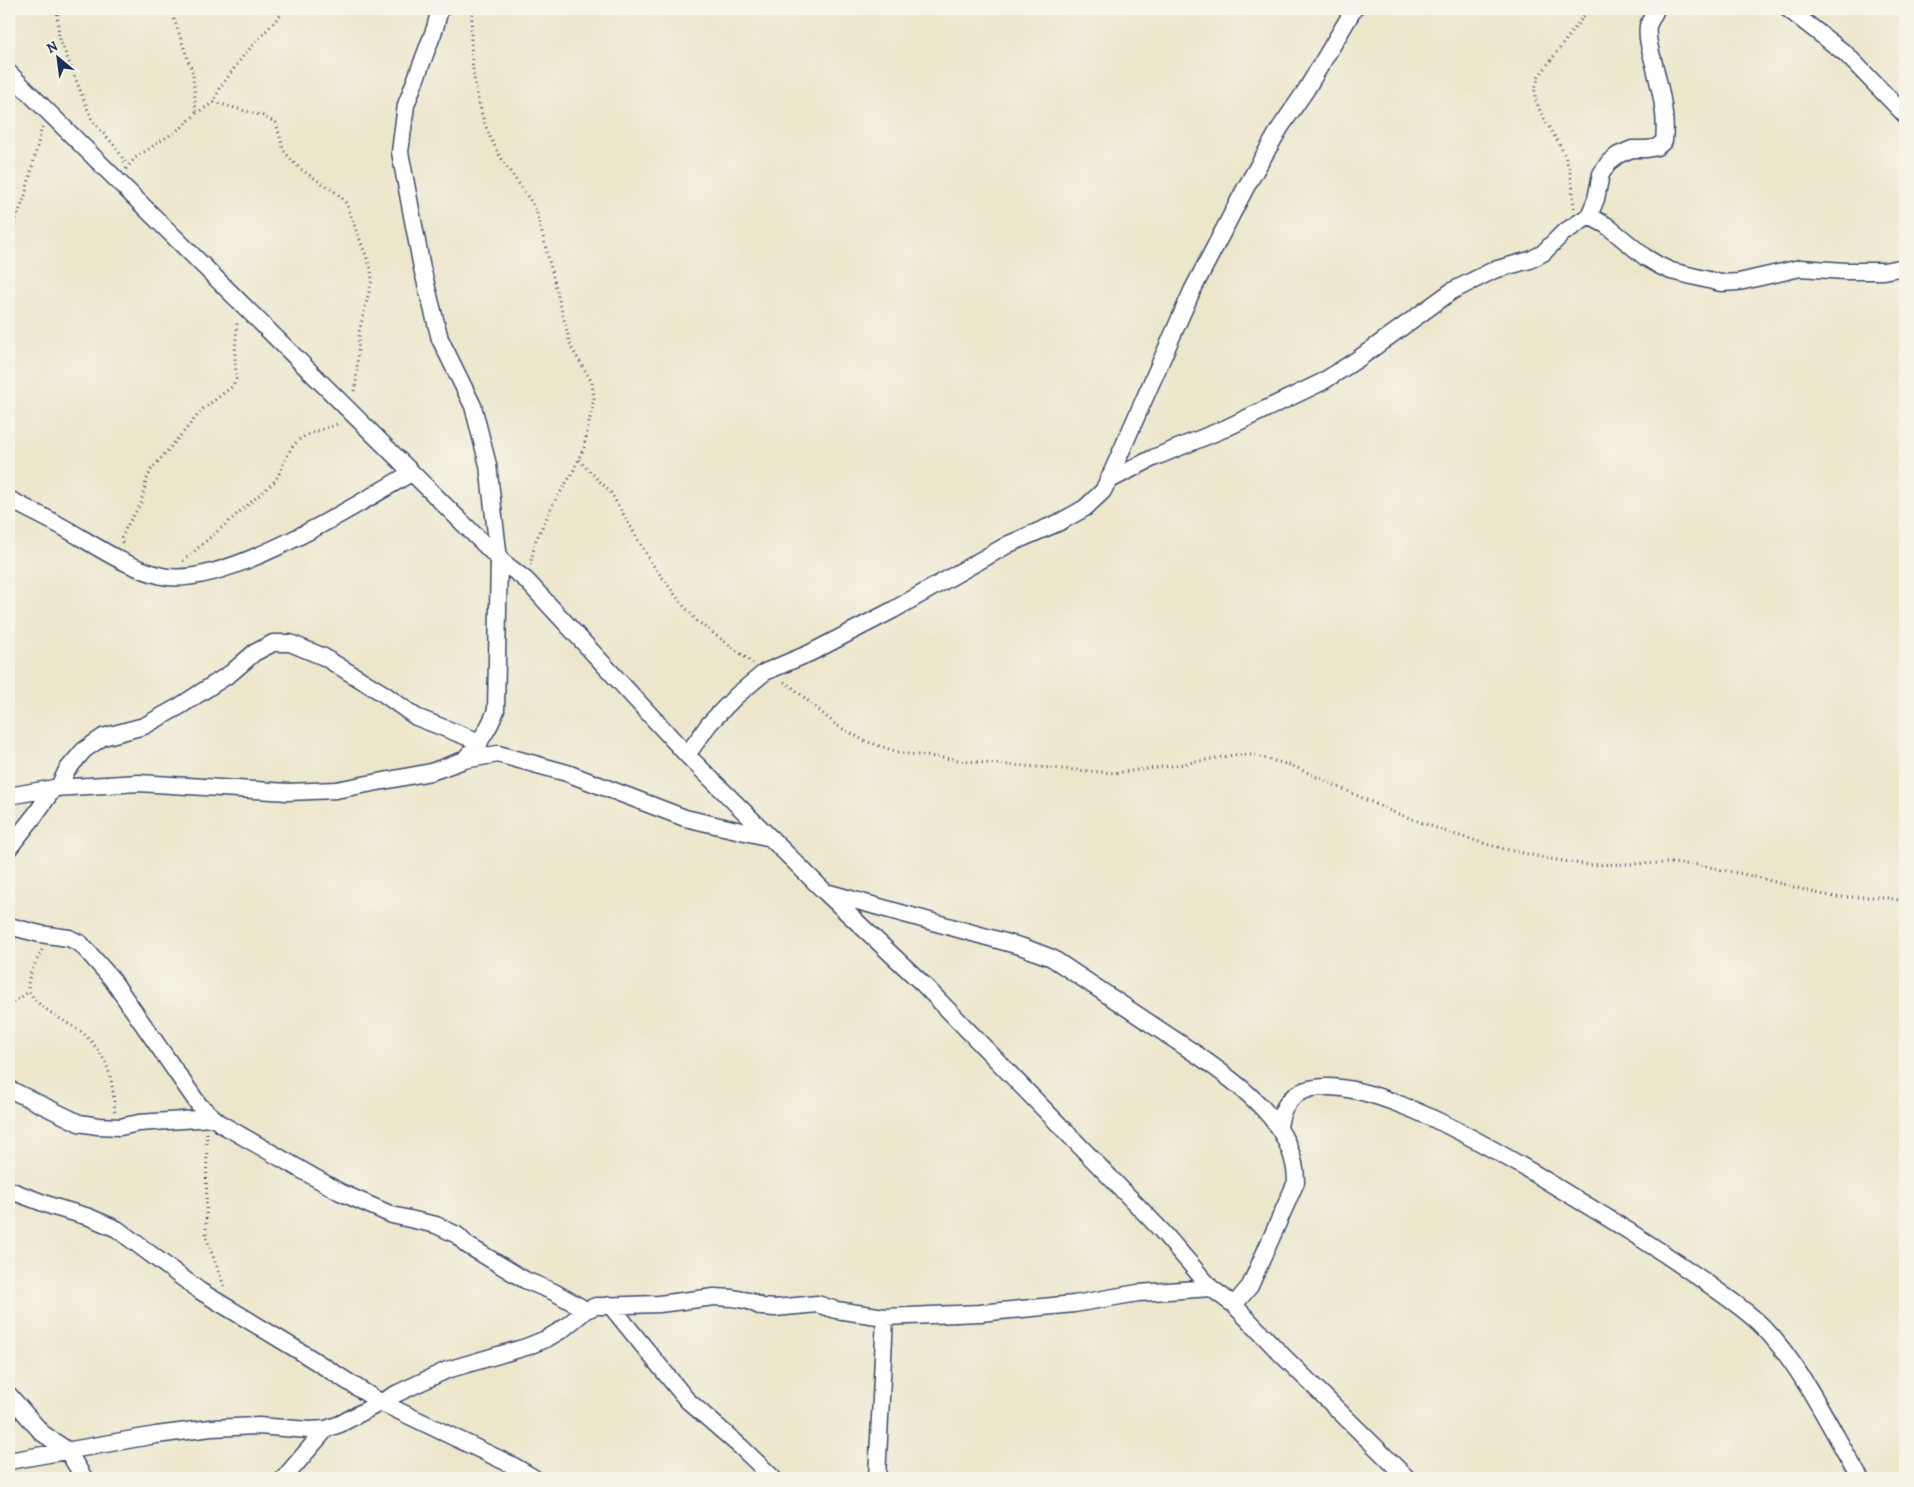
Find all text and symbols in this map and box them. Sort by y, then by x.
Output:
north arrow [32,32,82,82]
text: N [43,36,61,58]

